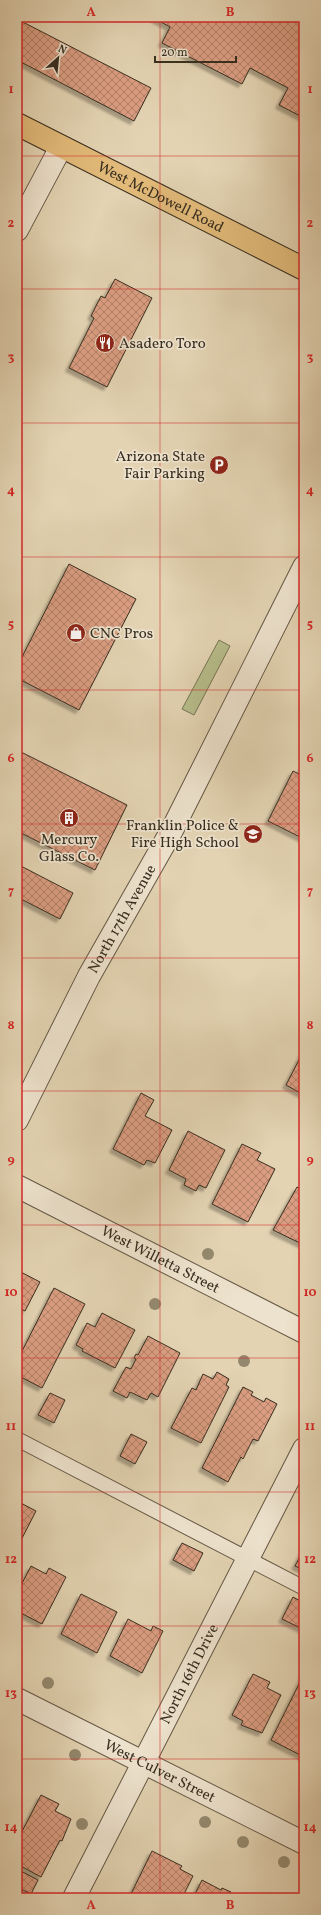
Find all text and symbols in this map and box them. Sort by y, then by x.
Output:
text: A [86,4,96,22]
text: B [226,4,235,22]
north arrow [38,38,78,78]
scale bar [155,38,236,64]
text: N [55,42,69,59]
text: 20 m [161,45,188,61]
text: 1 [8,81,14,99]
text: 1 [307,81,313,99]
street label: West McDowell Road [93,157,227,239]
text: 2 [8,215,15,233]
text: 2 [307,215,314,233]
restaurant icon: Asadero Toro [94,332,116,354]
place label: Asadero Toro [119,334,206,355]
text: 3 [8,349,15,367]
text: 3 [307,349,314,367]
place label: Arizona State Fair Parking [116,447,205,485]
parking icon: Arizona State Fair Parking [208,454,230,476]
text: 4 [7,482,15,500]
text: 4 [306,482,314,500]
text: 5 [8,616,14,634]
text: 5 [307,616,313,634]
shop icon: CNC Pros [65,622,87,644]
place label: CNC Pros [90,624,153,645]
text: 6 [7,750,15,768]
text: 6 [306,750,314,768]
building icon: Mercury Glass Co. [58,807,80,829]
place label: Franklin Police & Fire High School [126,816,239,854]
school or university icon: Franklin Police & Fire High School [242,823,264,845]
place label: Mercury Glass Co. [39,830,99,868]
street label: North 17th Avenue [84,861,162,978]
text: 7 [8,883,14,901]
text: 7 [307,883,313,901]
text: 8 [7,1017,15,1035]
text: 8 [306,1017,314,1035]
text: 9 [7,1151,15,1169]
text: 9 [306,1151,314,1169]
street label: West Willetta Street [97,1221,223,1299]
text: 10 [4,1284,18,1302]
text: 10 [303,1284,317,1302]
text: 11 [6,1418,16,1436]
text: 11 [305,1418,315,1436]
text: 12 [5,1551,17,1569]
text: 12 [304,1551,316,1569]
street label: North 16th Drive [156,1621,225,1728]
text: 13 [5,1685,17,1703]
text: 13 [304,1685,316,1703]
street label: West Culver Street [100,1735,219,1809]
text: 14 [4,1819,18,1837]
text: 14 [303,1819,317,1837]
text: A [86,1897,96,1915]
text: B [226,1897,235,1915]

